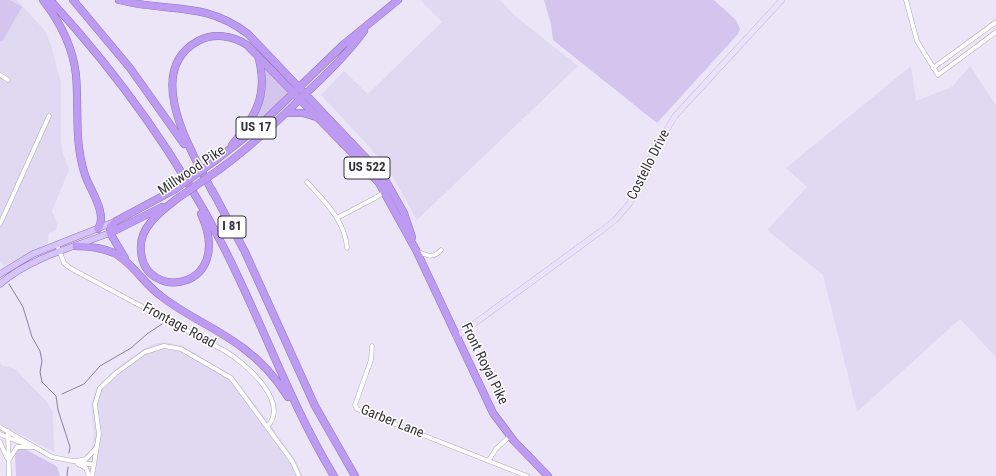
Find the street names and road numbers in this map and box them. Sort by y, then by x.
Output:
road number: US 17 [236,117,276,139]
street label: Costello Drive [624,127,674,203]
street label: Millwood Pike [155,142,229,200]
road number: US 522 [344,157,390,179]
road number: I 81 [218,216,246,238]
street label: Frontage Road [140,300,218,352]
street label: Front Royal Pike [457,320,511,408]
street label: Garber Lane [358,402,426,442]

